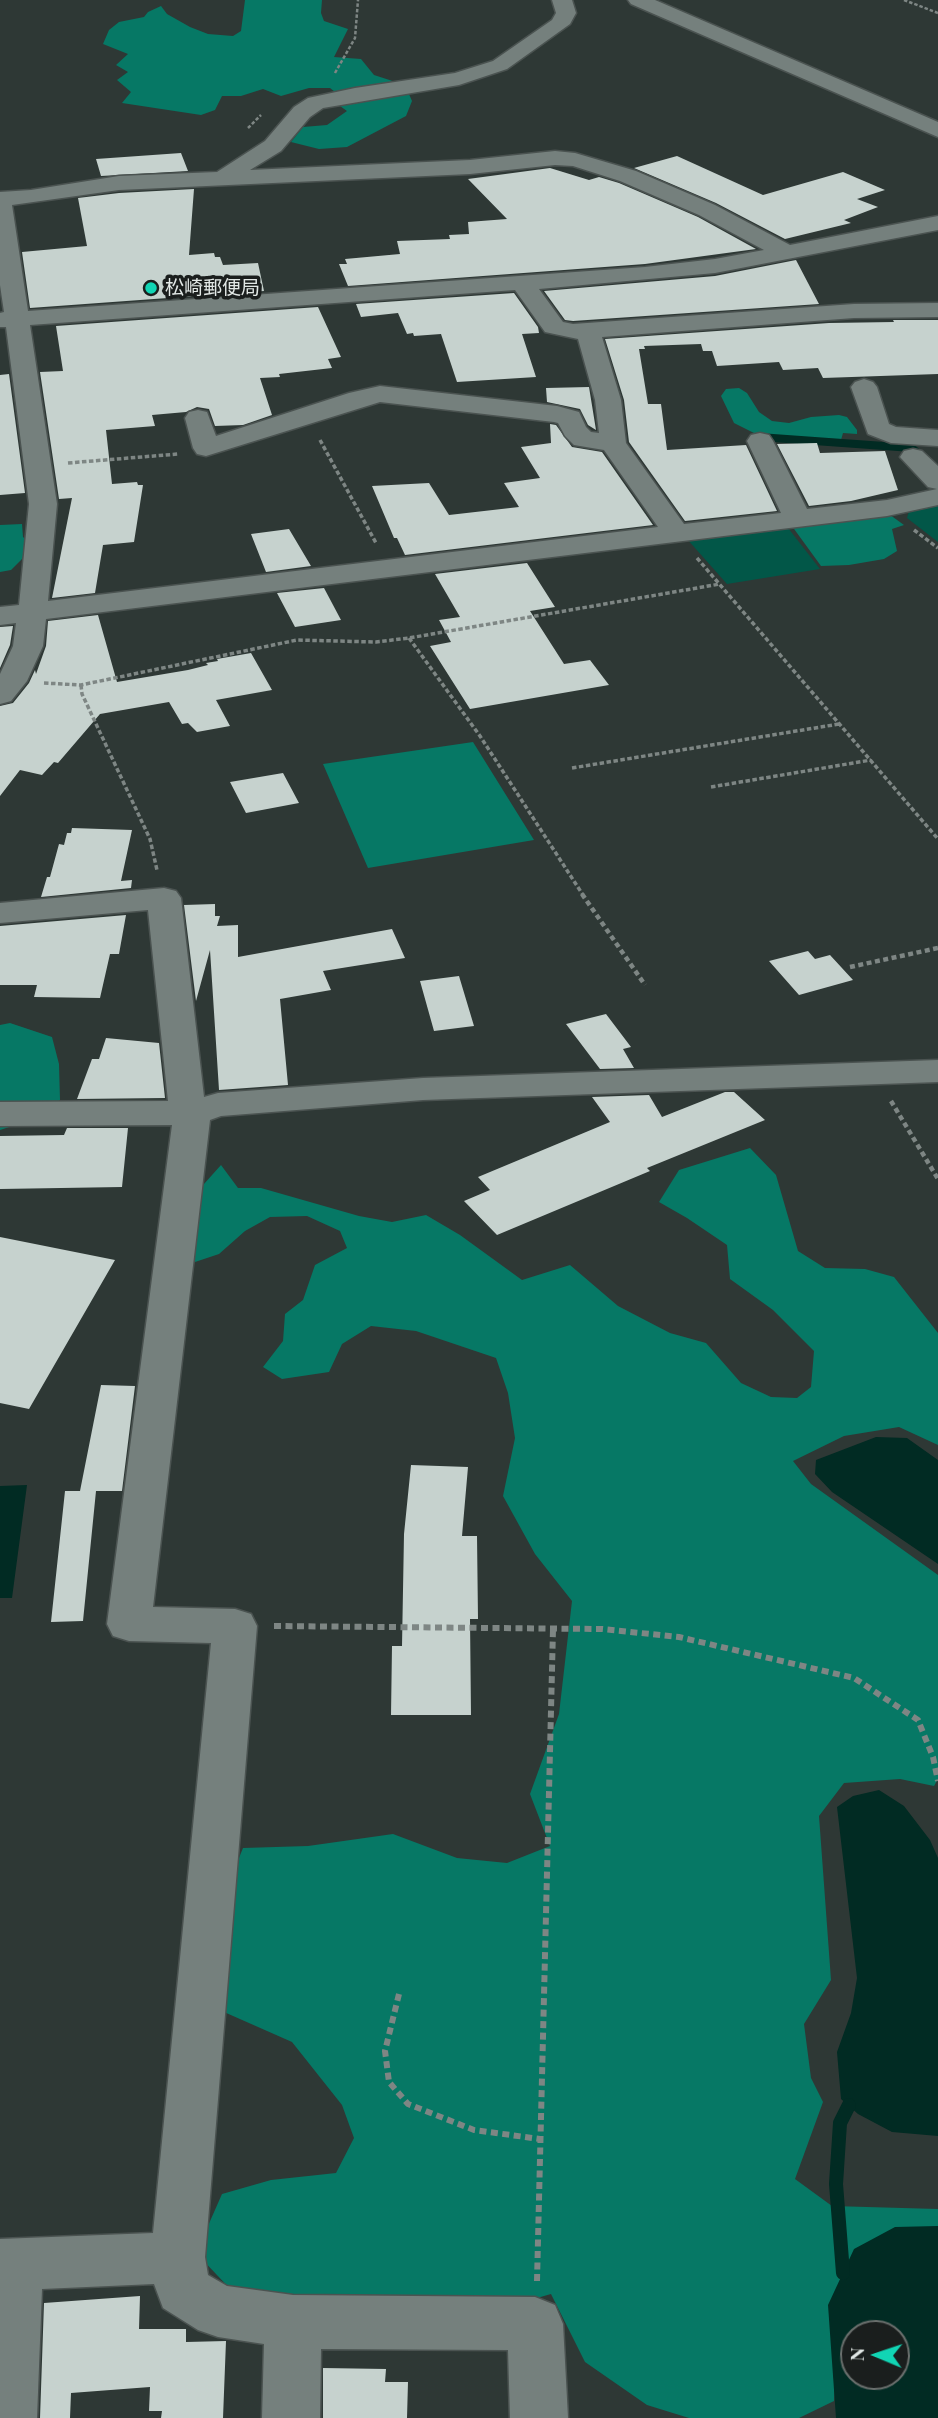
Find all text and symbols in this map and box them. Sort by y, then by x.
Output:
place label: 松崎郵便局 [165,277,260,299]
marker: 松崎郵便局 [143,280,159,296]
north arrow [840,2320,910,2390]
text: N [843,2347,869,2362]

